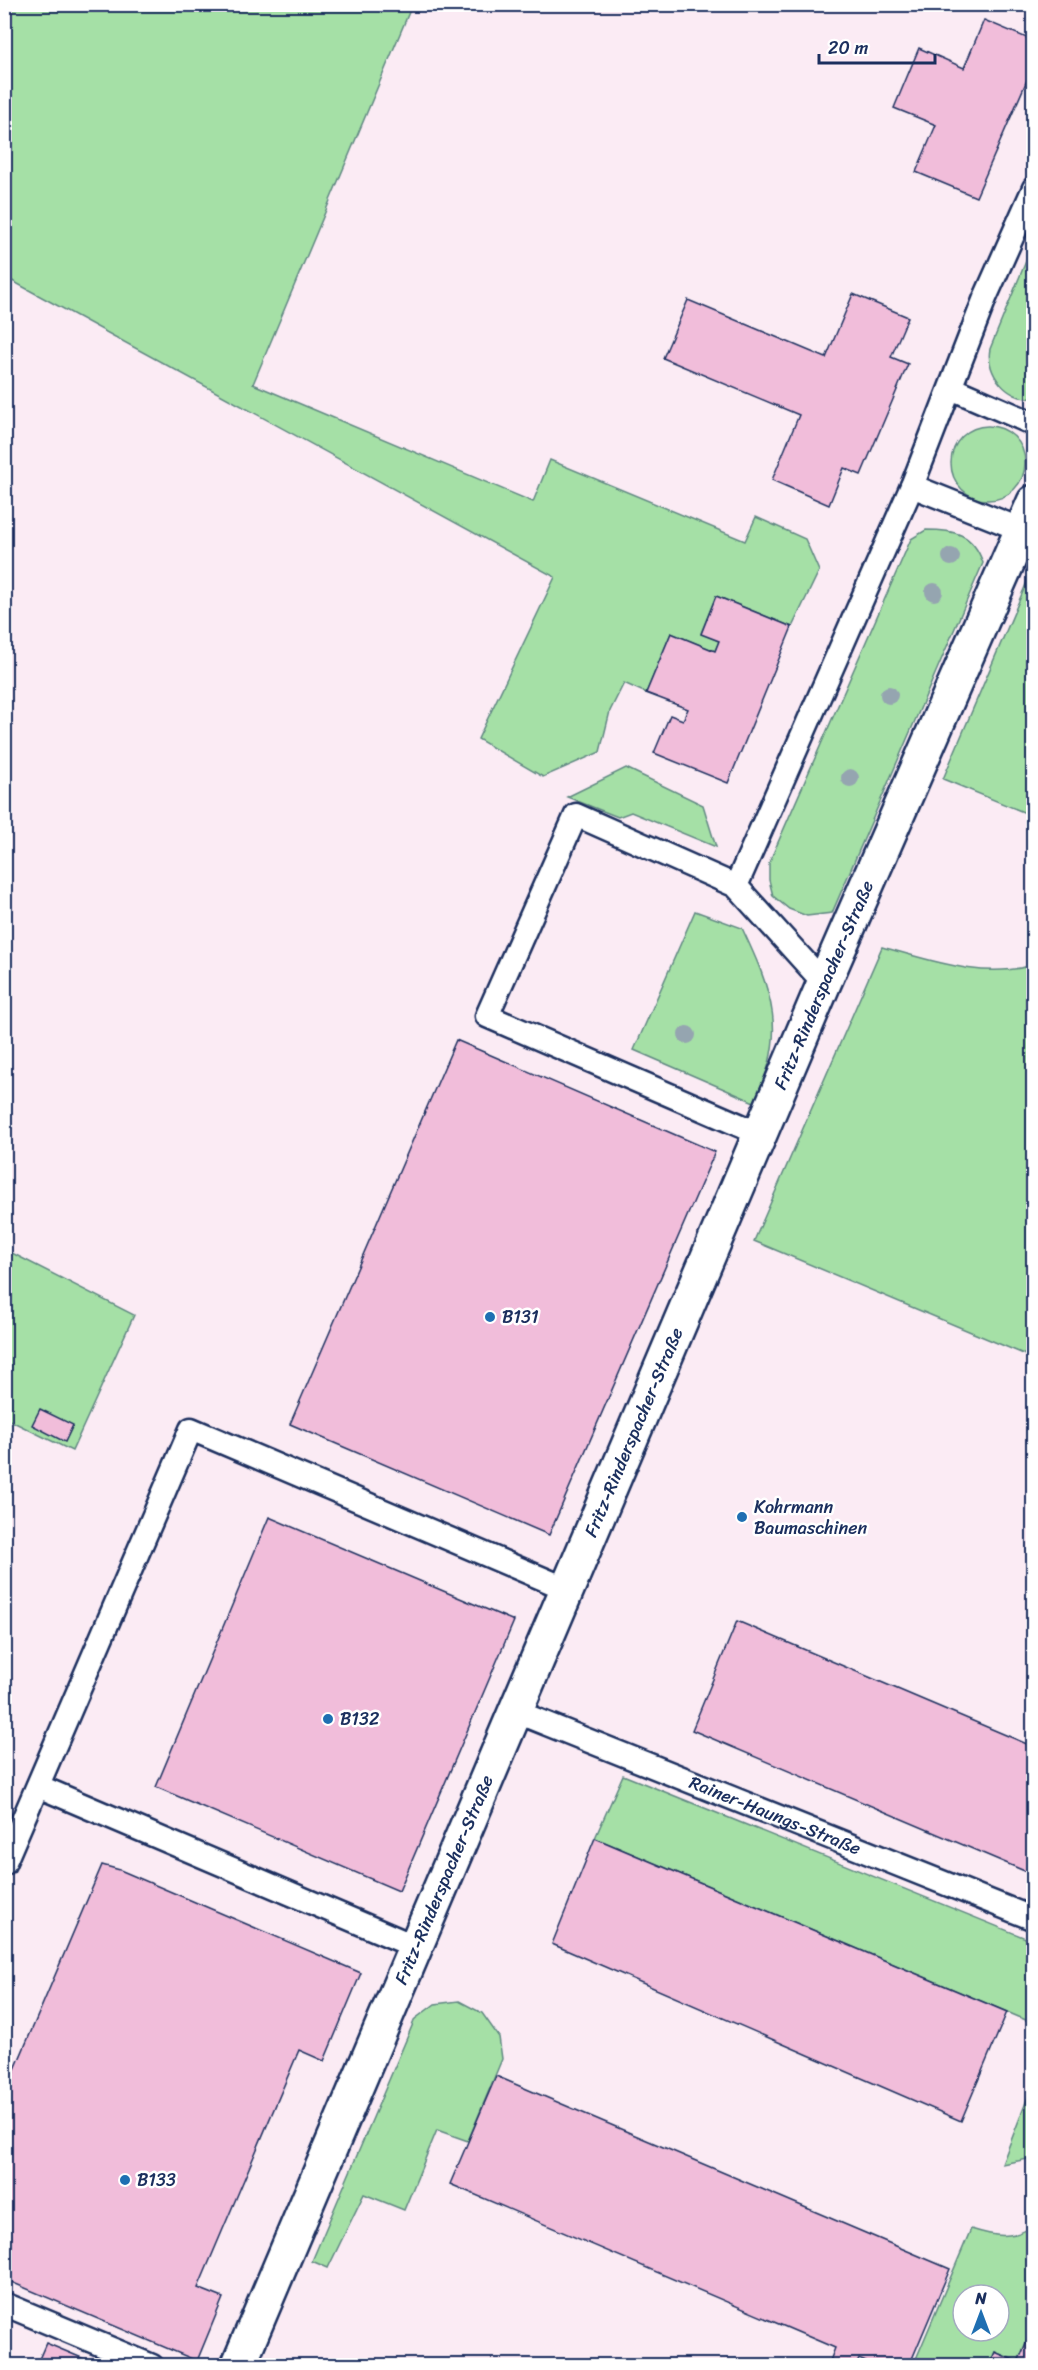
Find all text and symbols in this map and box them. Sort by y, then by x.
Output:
scale bar [819,27,934,65]
text: 20 m [828,32,868,64]
street label: Fritz-Rinderspacher-Straße [765,875,883,1095]
place label: B131 [502,1301,539,1333]
marker: B131 [483,1310,497,1324]
street label: Fritz-Rinderspacher-Straße [575,1322,692,1542]
place label: Kohrmann Baumaschinen [754,1491,868,1544]
marker: Kohrmann Baumaschinen [735,1510,749,1524]
place label: B132 [340,1703,379,1735]
marker: B132 [321,1712,335,1726]
street label: Rainer-Haungs-Straße [684,1767,866,1864]
street label: Fritz-Rinderspacher-Straße [385,1770,503,1990]
place label: B133 [137,2164,176,2196]
marker: B133 [118,2173,132,2187]
north arrow [951,2283,1011,2343]
text: N [974,2284,987,2313]

